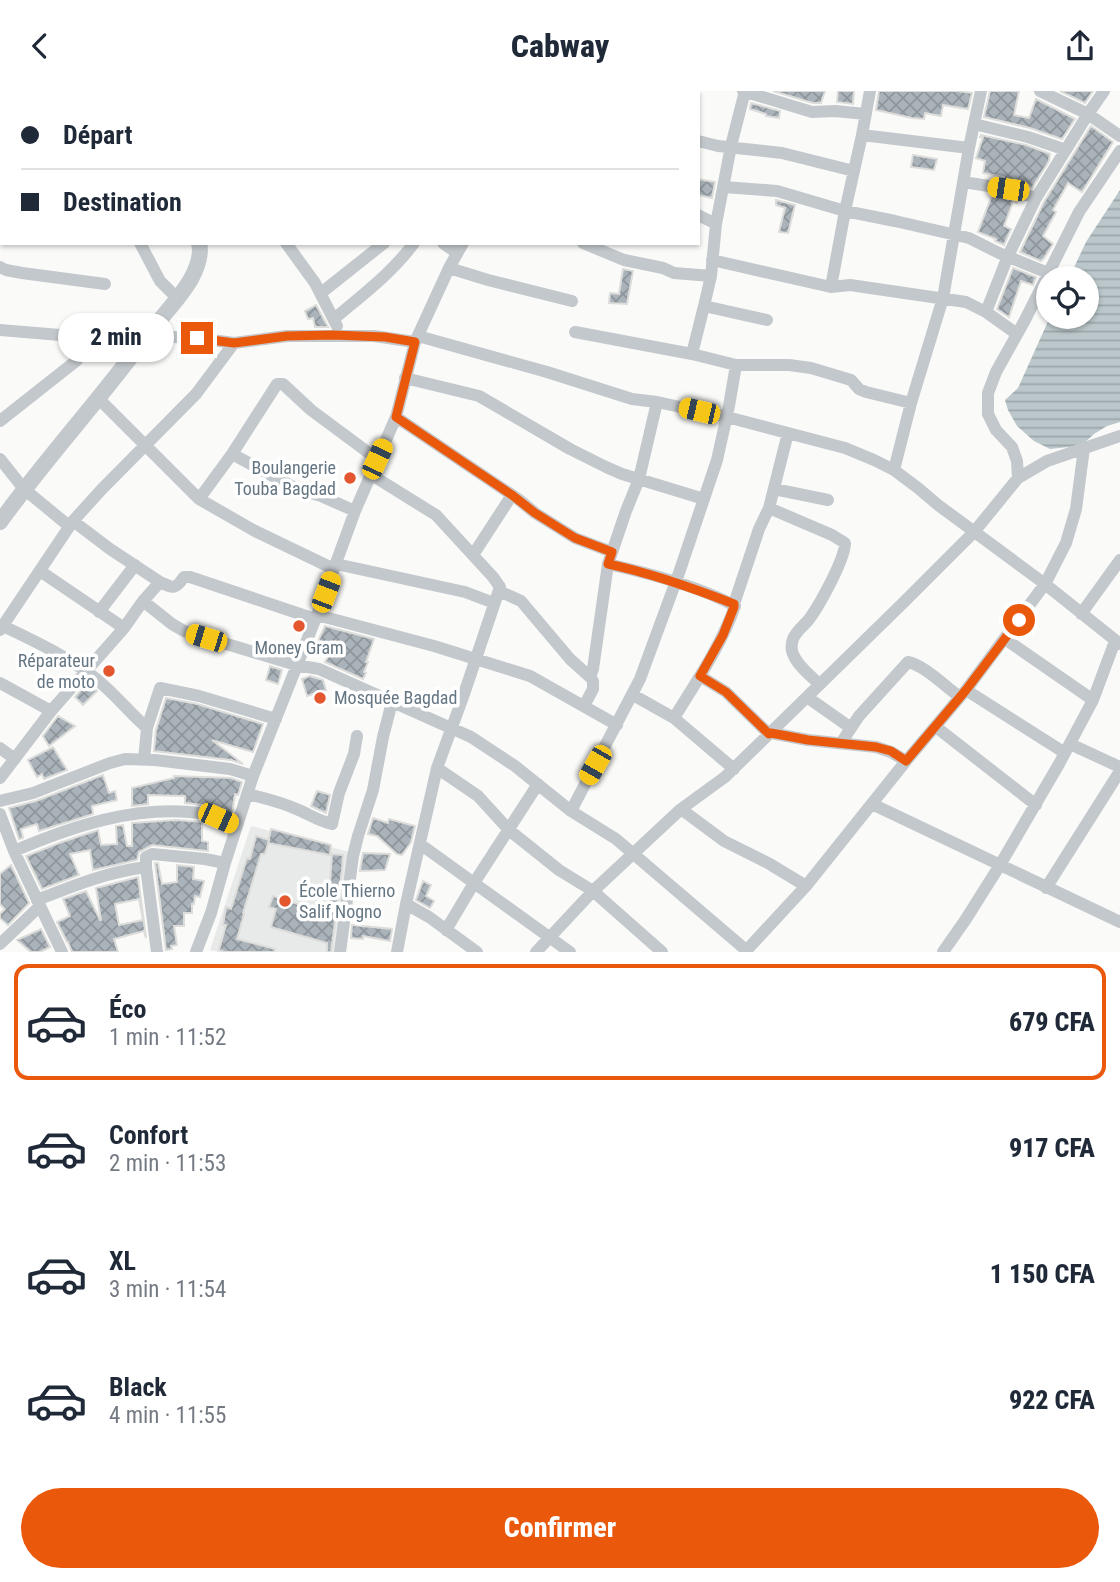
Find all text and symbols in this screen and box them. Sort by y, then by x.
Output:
icon: back [21,27,59,65]
text: Cabway [511,27,609,65]
icon: share [1061,27,1099,65]
text: Départ [63,120,132,150]
car [986,176,1031,202]
text: Destination [63,187,182,217]
map controls [1036,266,1099,329]
button: locate [1036,266,1099,329]
callout: 2 min [57,313,172,363]
route end [181,322,213,354]
text: 2 min [90,324,142,351]
car [677,396,722,426]
car [359,436,396,482]
place label: Boulangerie Touba Bagdad [234,457,336,499]
marker: Boulangerie Touba Bagdad [342,470,358,486]
car [309,569,344,615]
route start [1003,604,1035,636]
marker: Money Gram [291,618,307,634]
car [183,622,230,654]
place label: Money Gram [254,637,344,658]
place label: Réparateur de moto [18,650,96,692]
marker: Réparateur de moto [101,663,117,679]
place label: Mosquée Bagdad [334,687,457,708]
marker: Mosquée Bagdad [312,690,328,706]
car [576,742,615,788]
car [195,800,242,836]
place label: École Thierno Salif Nogno [299,880,395,922]
marker: École Thierno Salif Nogno [277,893,293,909]
icon: car [25,991,88,1054]
text: Éco [109,994,146,1024]
text: 679 CFA [1009,1007,1095,1037]
text: 1 min · 11:52 [109,1024,226,1051]
icon: car [25,1117,88,1180]
text: Confort [109,1120,188,1150]
text: 917 CFA [1009,1133,1095,1163]
text: 2 min · 11:53 [109,1150,226,1177]
icon: car [25,1243,88,1306]
text: XL [109,1246,136,1276]
text: 1 150 CFA [990,1259,1095,1289]
text: 3 min · 11:54 [109,1276,226,1303]
icon: car [25,1369,88,1432]
text: Black [109,1372,167,1402]
text: 922 CFA [1009,1385,1095,1415]
text: 4 min · 11:55 [109,1402,226,1429]
button: Confirmer [21,1488,1099,1568]

